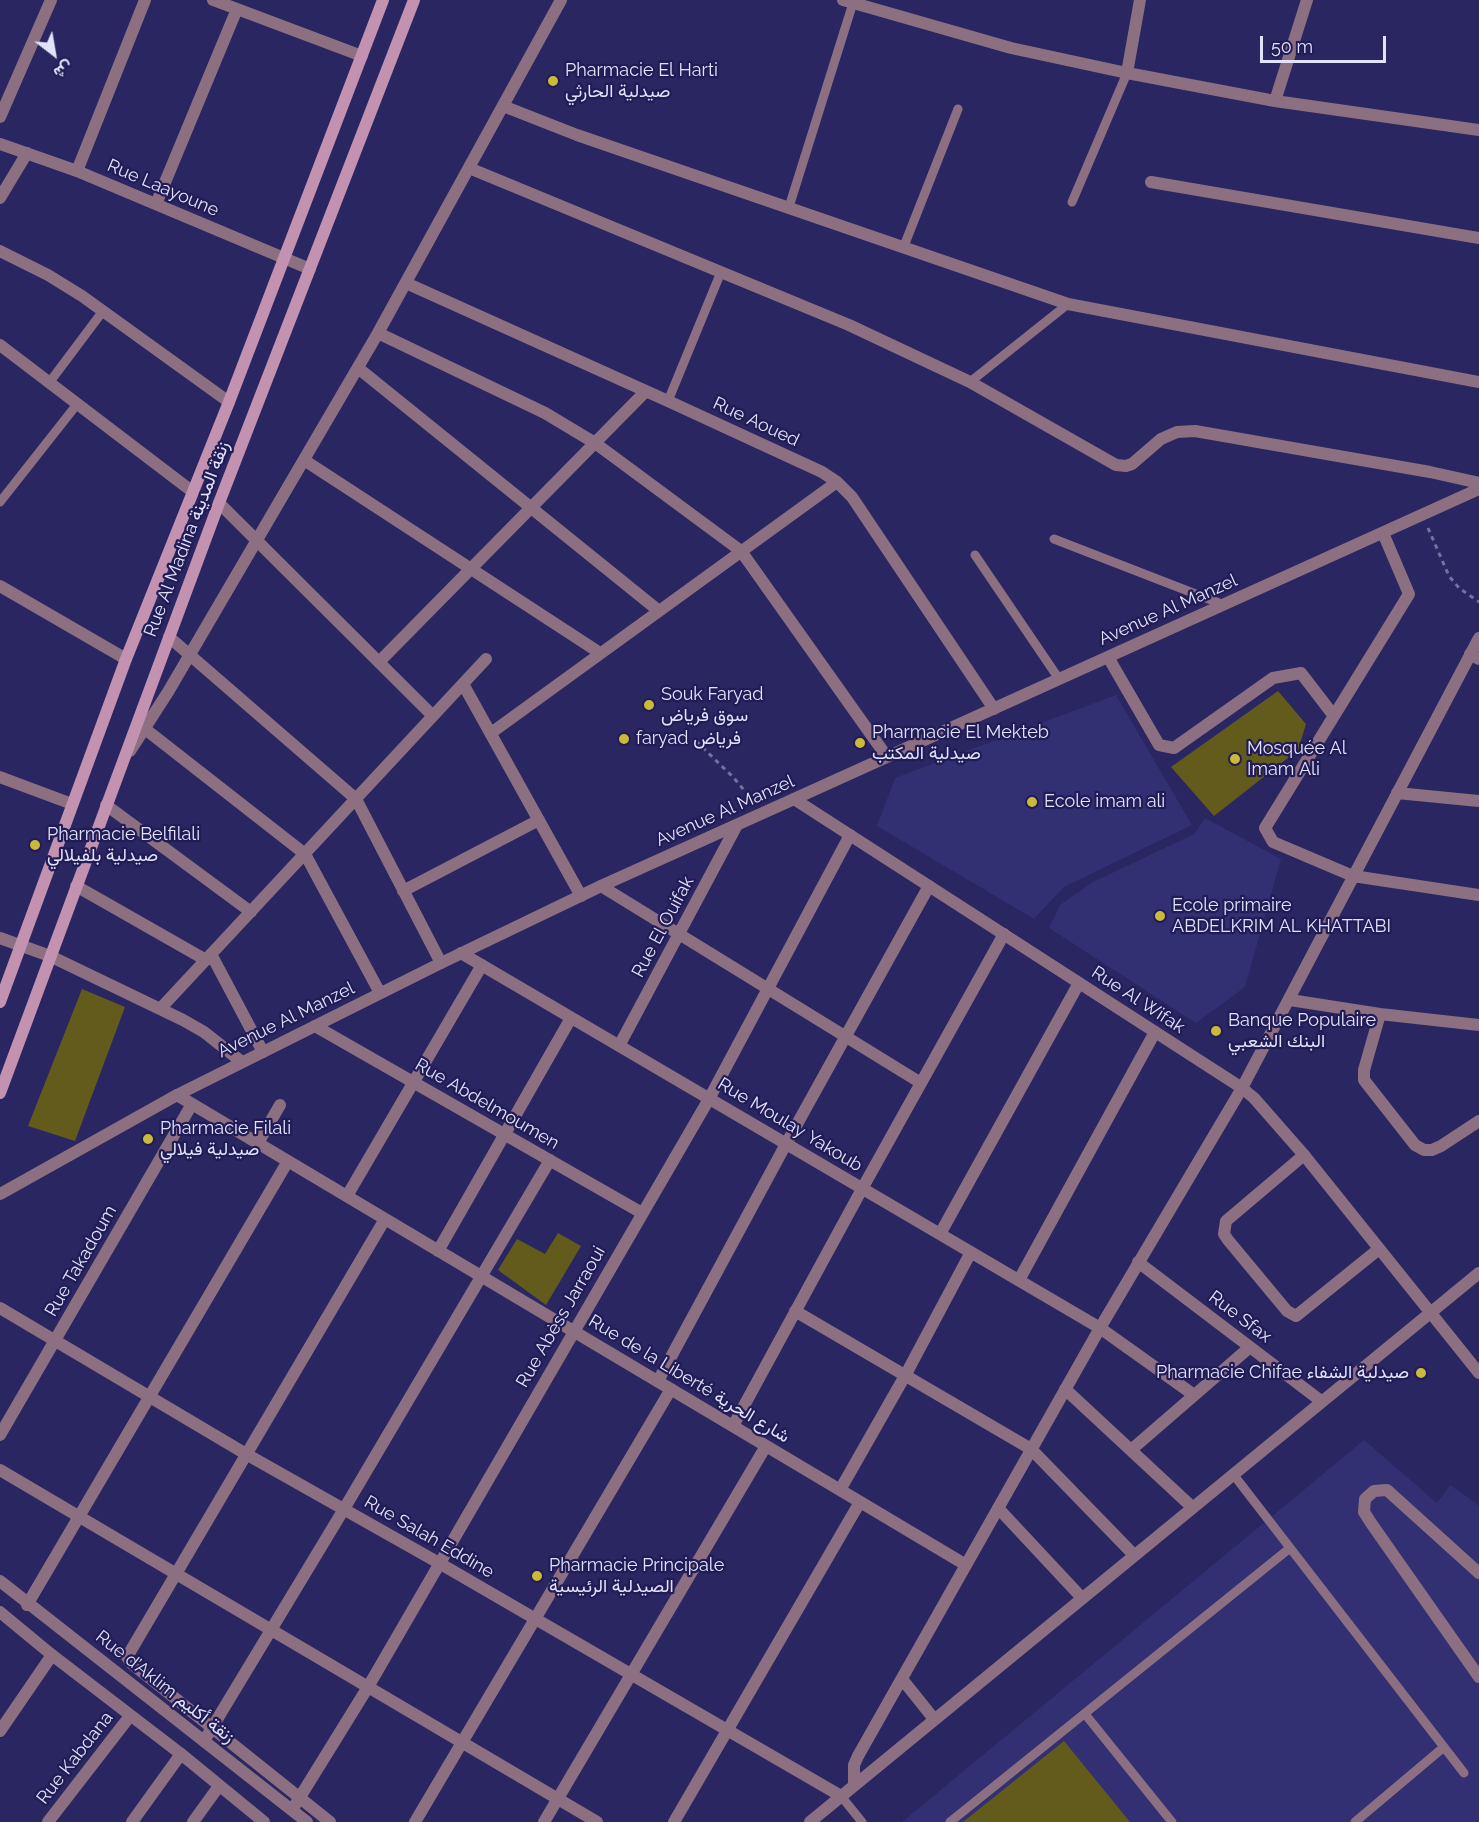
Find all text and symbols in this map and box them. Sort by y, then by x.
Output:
north arrow [24,24,84,84]
scale bar [1263,24,1389,62]
text: 50 m [1271,36,1313,57]
text: ش [50,57,77,83]
place label: Pharmacie El Harti صيدلية الحارثي [565,60,718,103]
marker: Pharmacie El Harti صيدلية الحارثي [546,74,560,88]
street label: Rue Laayoune [104,155,222,221]
street label: Rue Aoued [710,393,802,451]
street label: Rue Al Madina زنقة المدينة [140,438,234,640]
street label: Avenue Al Manzel [1095,570,1241,650]
place label: Souk Faryad سوق فرياض [661,684,764,726]
marker: Souk Faryad سوق فرياض [642,698,656,712]
place label: Pharmacie El Mekteb صيدلية المكتب [872,722,1049,764]
place label: faryad فرياض [636,728,741,750]
marker: faryad فرياض [617,732,631,746]
marker: Pharmacie El Mekteb صيدلية المكتب [853,736,867,750]
place label: Mosquée Al Imam Ali [1247,738,1347,780]
marker: Mosquée Al Imam Ali [1228,752,1242,766]
street label: Avenue Al Manzel [652,771,798,851]
place label: Ecole imam ali [1044,791,1165,813]
marker: Ecole imam ali [1025,795,1039,809]
place label: Pharmacie Belfilali صيدلية بلفيلالي [47,824,200,866]
marker: Pharmacie Belfilali صيدلية بلفيلالي [28,838,42,852]
street label: Rue El Ouifak [627,873,699,981]
place label: Ecole primaire ABDELKRIM AL KHATTABI [1172,895,1391,938]
marker: Ecole primaire ABDELKRIM AL KHATTABI [1153,909,1167,923]
street label: Rue Al Wifak [1087,962,1189,1038]
street label: Avenue Al Manzel [214,978,358,1062]
place label: Banque Populaire البنك الشعبي [1228,1010,1376,1052]
marker: Banque Populaire البنك الشعبي [1209,1024,1223,1038]
street label: Rue Abdelmoumen [411,1054,563,1154]
street label: Rue Moulay Yakoub [714,1073,866,1177]
place label: Pharmacie Filali صيدلية فيلالي [160,1118,291,1160]
marker: Pharmacie Filali صيدلية فيلالي [141,1132,155,1146]
street label: Rue Takadoum [40,1202,122,1320]
street label: Rue Abèss Jarraoui [512,1243,610,1391]
street label: Rue Sfax [1204,1286,1276,1348]
street label: Rue de la Liberté شارع الحرية [584,1310,794,1448]
place label: Pharmacie Chifae صيدلية الشفاء [1156,1362,1409,1384]
marker: Pharmacie Chifae صيدلية الشفاء [1414,1366,1428,1380]
street label: Rue Salah Eddine [360,1491,498,1583]
place label: Pharmacie Principale الصيدلية الرئيسية [549,1555,724,1598]
marker: Pharmacie Principale الصيدلية الرئيسية [530,1569,544,1583]
street label: Rue d’Aklim زنقة أكليم [91,1626,239,1748]
street label: Rue Kabdana [32,1708,118,1808]

